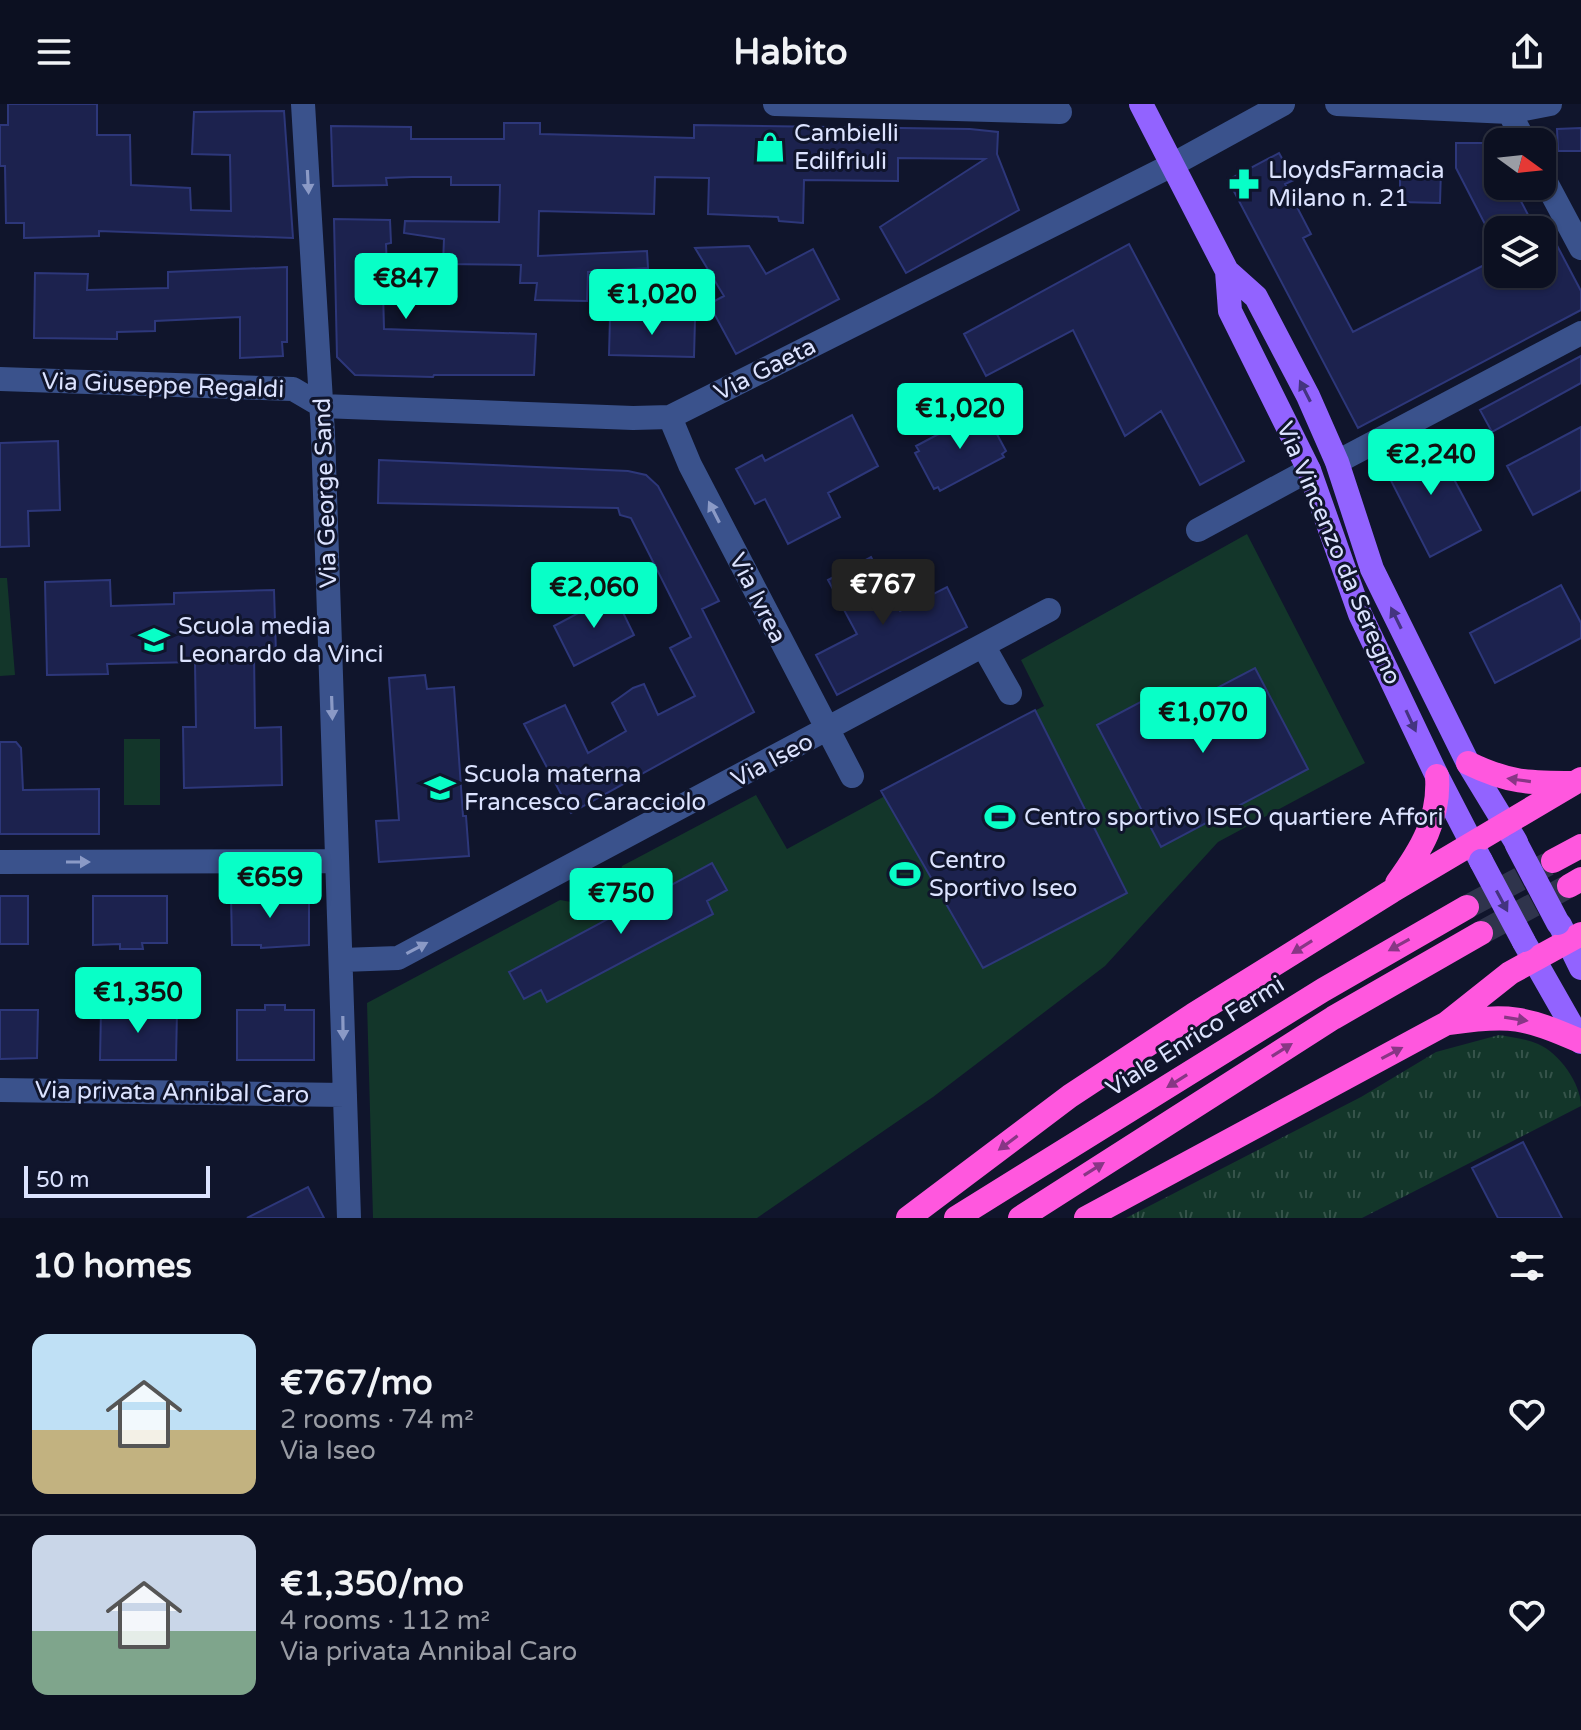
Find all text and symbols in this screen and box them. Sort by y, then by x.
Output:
icon: menu [32,30,76,74]
icon: share [1505,30,1549,74]
text: Habito [733,31,848,74]
place label: Cambielli Edilfriuli [794,119,899,176]
north arrow [1484,128,1556,200]
map controls [1484,128,1556,288]
shop icon: Cambielli Edilfriuli [753,130,787,164]
place label: LloydsFarmacia Milano n. 21 [1268,156,1445,213]
pharmacy icon: LloydsFarmacia Milano n. 21 [1227,167,1261,201]
one-way arrow [301,170,314,195]
button: layers [1484,216,1556,288]
pin: €847 [359,253,453,321]
text: €847 [373,263,439,294]
pin: €1,020 [587,269,717,337]
text: €1,020 [607,279,697,310]
street label: Via Gaeta [710,332,821,407]
street label: Via Giuseppe Regaldi [41,367,285,404]
one-way arrow [1299,380,1312,403]
pin: €1,020 [895,383,1025,451]
text: €1,020 [915,393,1005,424]
street label: Via George Sand [308,397,343,589]
street label: Via Vincenzo da Seregno [1270,417,1407,689]
pin: €2,240 [1366,429,1496,497]
text: €2,240 [1386,439,1476,470]
one-way arrow [707,501,721,524]
street label: Via Ivrea [723,548,793,648]
pin: €767 [836,559,930,627]
pin: €2,060 [529,562,659,630]
text: €767 [850,569,916,600]
text: €2,060 [549,572,639,603]
one-way arrow [1389,606,1403,629]
place label: Scuola media Leonardo da Vinci [178,612,384,669]
school or university icon: Scuola media Leonardo da Vinci [137,623,171,657]
pin: €1,070 [1138,687,1268,755]
one-way arrow [326,696,339,721]
text: €1,070 [1158,697,1248,728]
one-way arrow [1404,709,1417,733]
street label: Via Iseo [726,727,818,794]
place label: Scuola materna Francesco Caracciolo [464,760,706,817]
school or university icon: Scuola materna Francesco Caracciolo [423,771,457,805]
one-way arrow [1506,774,1531,787]
sports icon: Centro sportivo ISEO quartiere Affori [983,800,1017,834]
place label: Centro sportivo ISEO quartiere Affori [1024,803,1443,832]
place label: Centro Sportivo Iseo [929,846,1077,903]
pin: €659 [223,852,317,920]
one-way arrow [66,856,91,868]
sports icon: Centro Sportivo Iseo [888,857,922,891]
text: €659 [237,862,303,893]
pin: €750 [574,868,668,936]
text: €750 [588,878,654,909]
one-way arrow [1495,889,1508,912]
one-way arrow [1388,938,1410,952]
one-way arrow [1291,939,1313,953]
one-way arrow [406,941,429,954]
pin: €1,350 [73,967,203,1035]
street label: Viale Enrico Fermi [1101,970,1290,1103]
text: €1,350 [93,977,183,1008]
one-way arrow [1503,1013,1528,1026]
one-way arrow [337,1016,349,1041]
one-way arrow [1272,1042,1293,1057]
one-way arrow [1380,1047,1403,1060]
one-way arrow [1166,1073,1188,1087]
street label: Via privata Annibal Caro [35,1076,309,1109]
one-way arrow [997,1135,1018,1151]
scale bar [24,1162,210,1198]
one-way arrow [1083,1163,1105,1177]
text: 50 m [36,1167,90,1193]
icon: filters [1505,1244,1549,1288]
text: 10 homes [32,1246,192,1287]
text: €767/mo [280,1363,433,1404]
icon: home [96,1366,192,1462]
icon: heart [1505,1392,1549,1436]
text: 2 rooms · 74 m² [280,1404,474,1435]
text: Via Iseo [280,1435,376,1466]
text: €1,350/mo [280,1564,464,1605]
icon: home [96,1567,192,1663]
icon: heart [1505,1593,1549,1637]
text: 4 rooms · 112 m² [280,1605,490,1636]
text: Via privata Annibal Caro [280,1636,577,1667]

